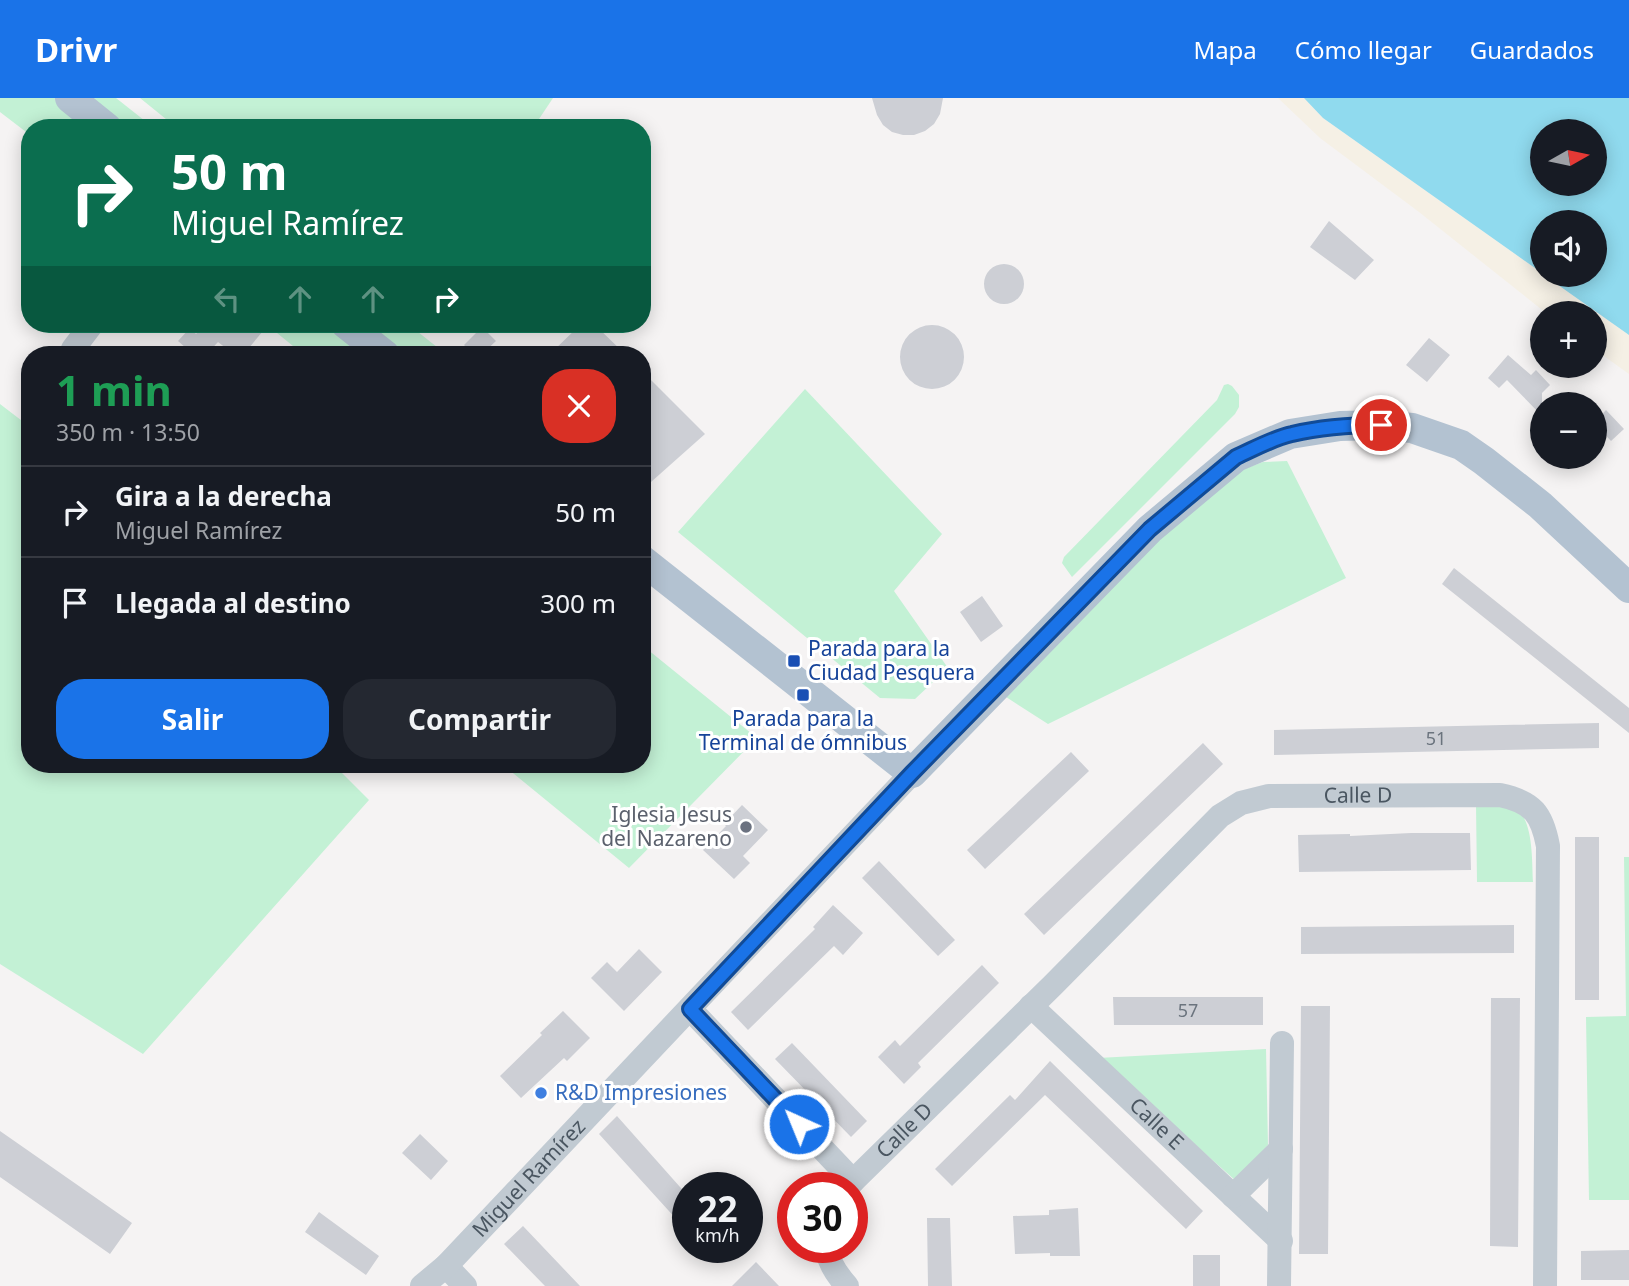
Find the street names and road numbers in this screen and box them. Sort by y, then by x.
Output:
street label: Calle D [1324,780,1392,809]
street label: Calle E [1124,1091,1190,1156]
street label: Calle D [870,1096,938,1164]
street label: Miguel Ramírez [466,1112,591,1243]

